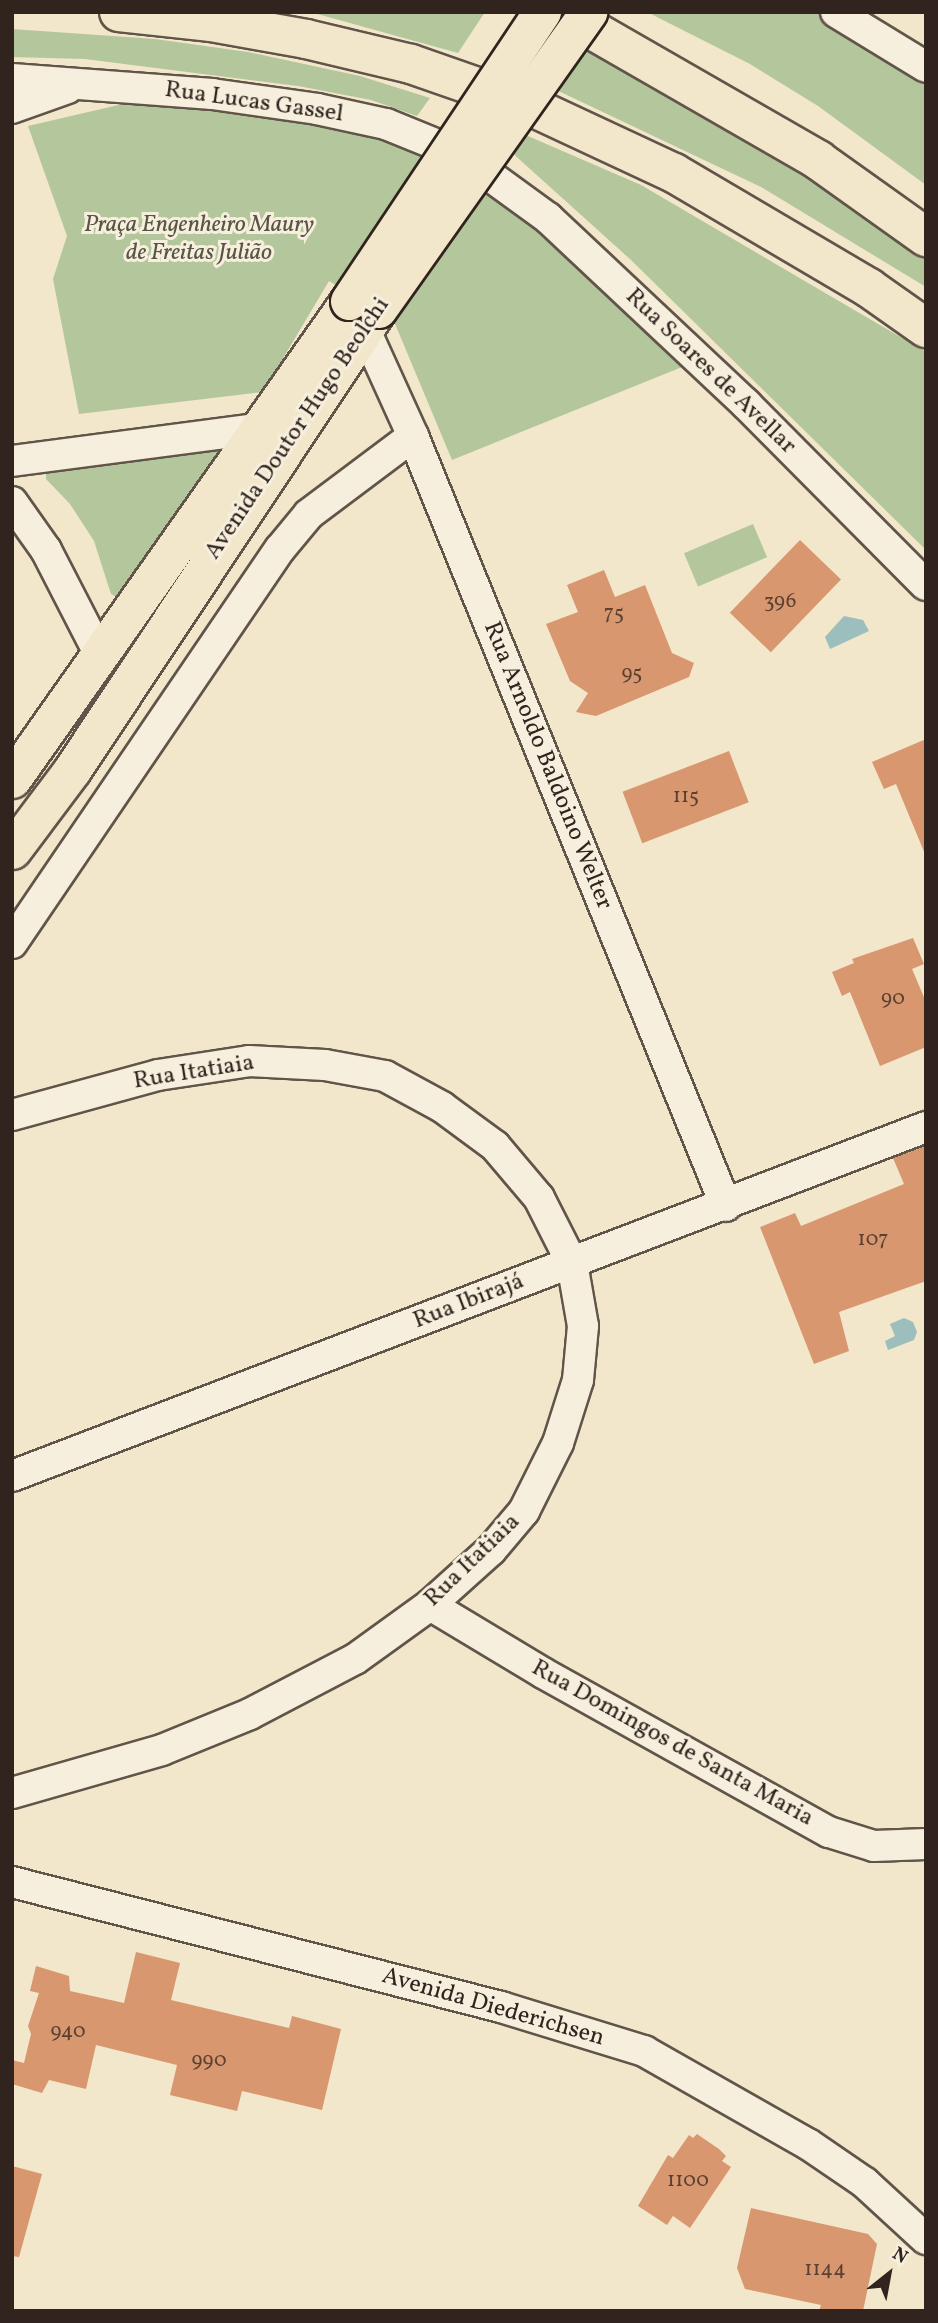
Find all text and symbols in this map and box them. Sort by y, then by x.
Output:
street label: Rua Lucas Gassel [163,76,345,130]
park label: Praça Engenheiro Maury de Freitas Julião [84,212,314,268]
street label: Rua Soares de Avellar [619,283,801,461]
street label: Avenida Doutor Hugo Beolchi [199,293,397,565]
house number: 396 [764,589,796,615]
house number: 75 [604,601,624,627]
street label: Rua Arnoldo Baldoino Welter [476,618,618,914]
house number: 95 [622,661,642,687]
house number: 115 [673,784,699,810]
house number: 90 [881,986,905,1012]
street label: Rua Itatiaia [132,1049,256,1097]
house number: 107 [858,1227,888,1253]
street label: Rua Ibirajá [410,1268,528,1336]
street label: Rua Itatiaia [419,1508,527,1614]
street label: Rua Domingos de Santa Maria [526,1654,818,1834]
street label: Avenida Diederichsen [379,1962,607,2054]
house number: 940 [50,2019,86,2045]
house number: 990 [191,2048,227,2074]
house number: 1100 [667,2168,709,2194]
north arrow [854,2239,924,2309]
text: N [887,2241,912,2271]
house number: 1144 [804,2257,846,2283]

